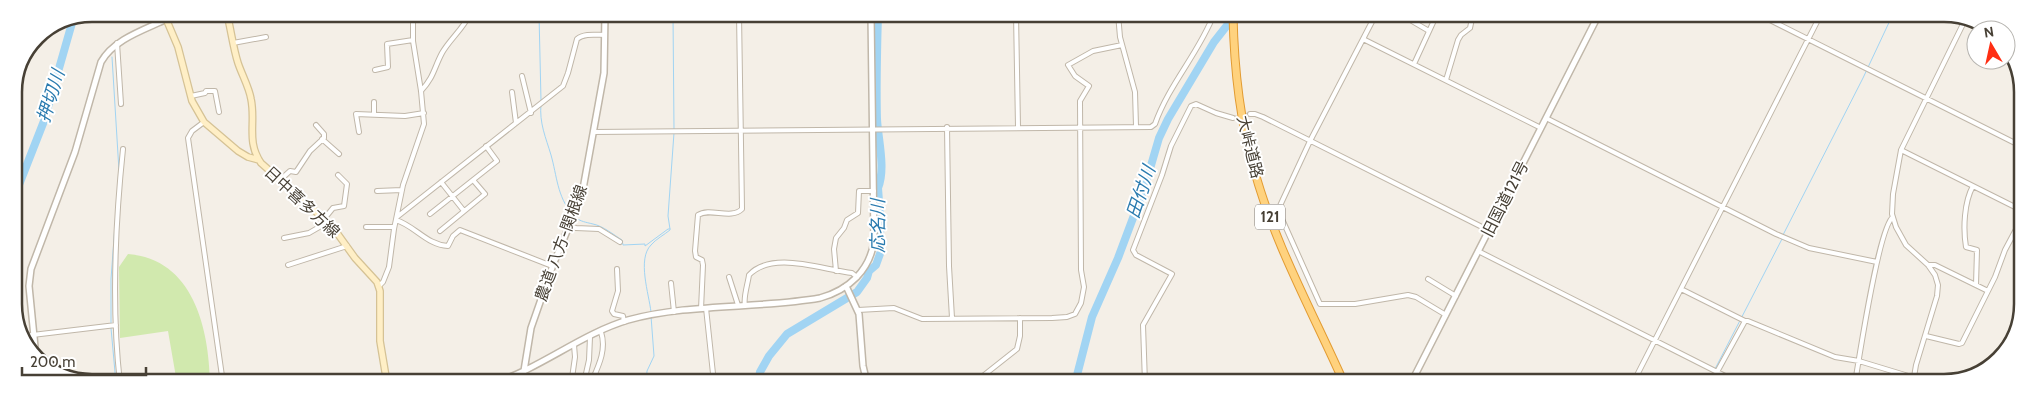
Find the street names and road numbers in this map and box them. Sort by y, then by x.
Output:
street label: 大峠道路 [1233,114,1267,180]
street label: 旧国道121号 [1478,158,1532,240]
street label: 日中喜多方線 [260,162,344,242]
street label: 農道 八方-関根線 [531,182,591,304]
road number: 121 [1255,204,1285,230]

